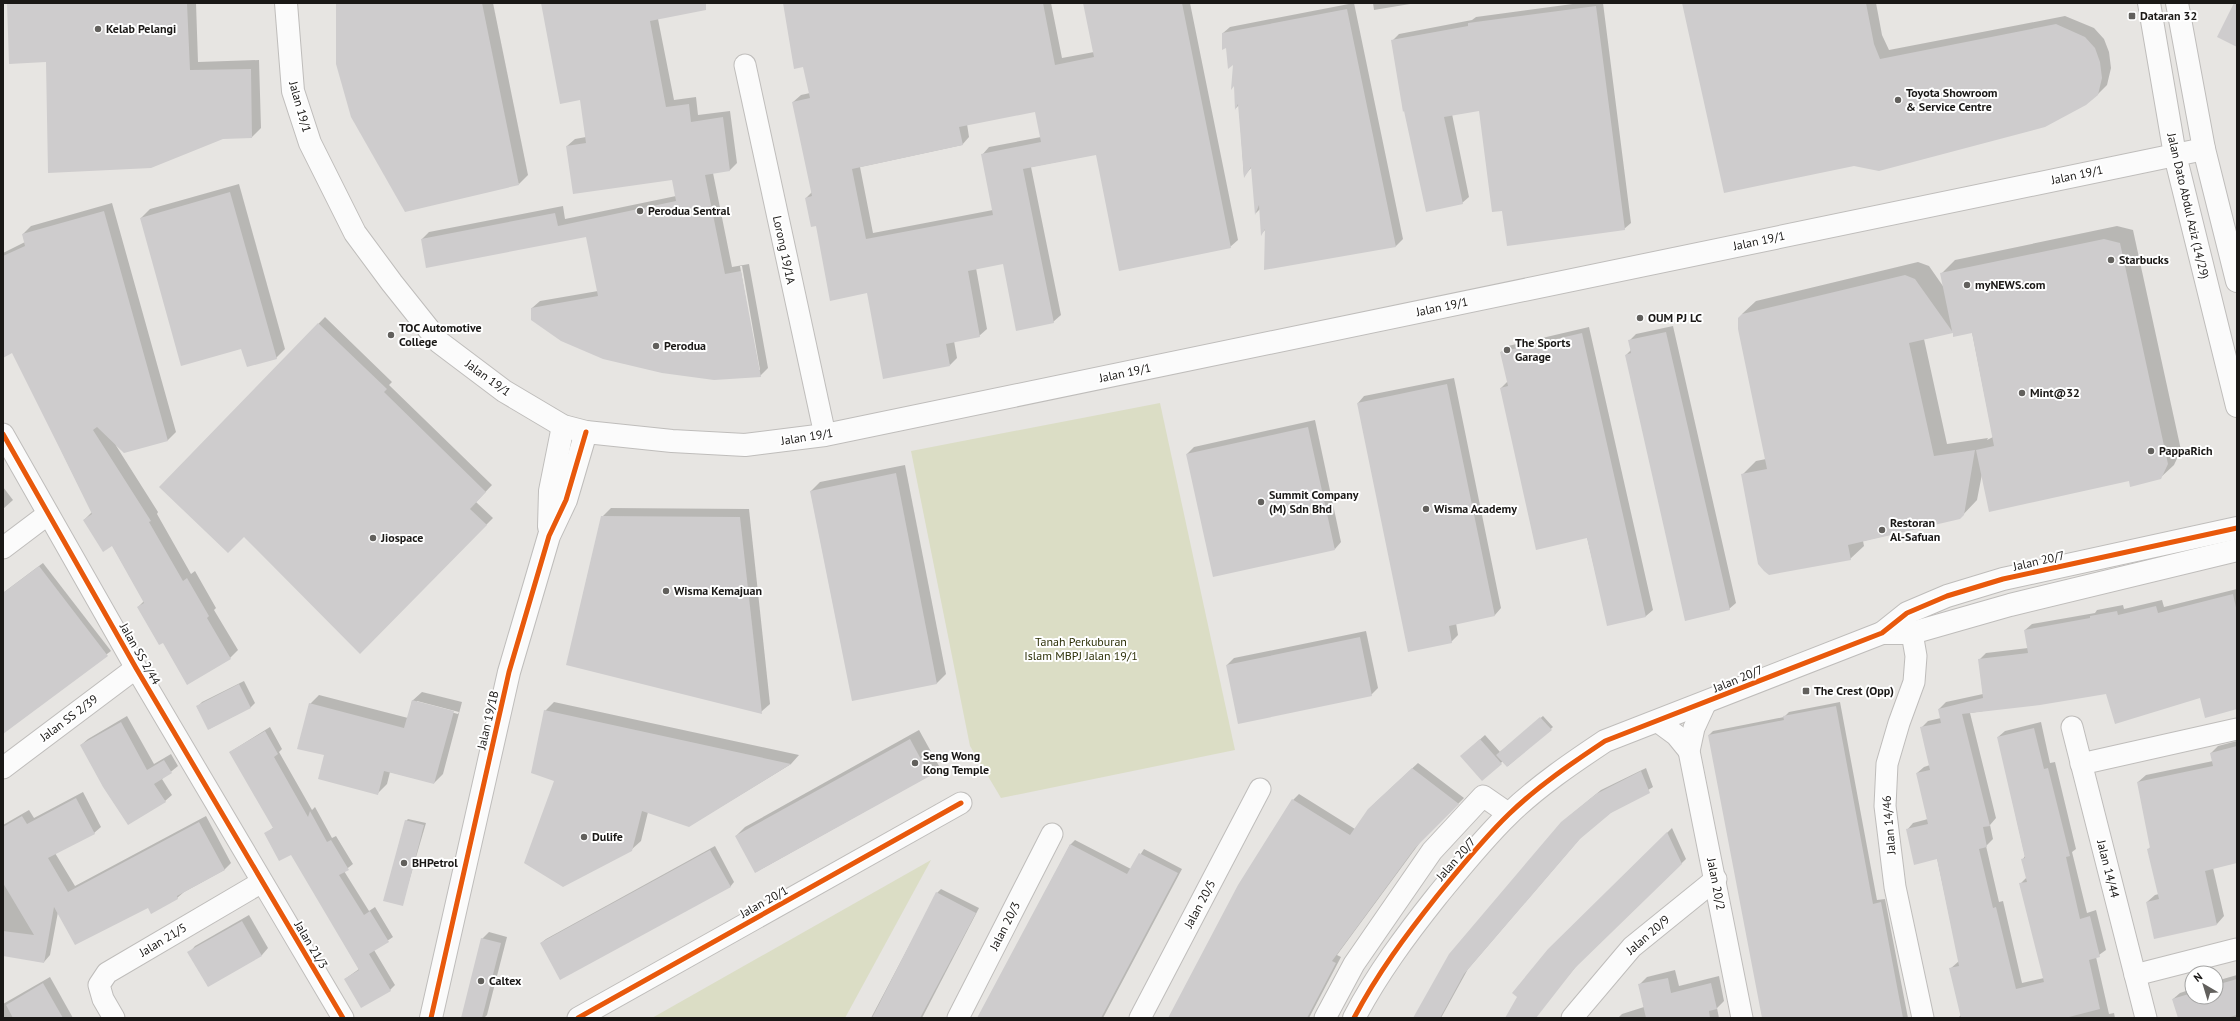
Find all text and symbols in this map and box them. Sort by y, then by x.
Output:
place label: Dataran 32 [2140,8,2197,23]
marker: Dataran 32 [2127,11,2137,21]
place label: Kelab Pelangi [106,21,176,36]
marker: Kelab Pelangi [93,24,103,34]
street label: Jalan 19/1 [286,79,315,134]
place label: Toyota Showroom & Service Centre [1906,85,1998,114]
marker: Toyota Showroom & Service Centre [1893,95,1903,105]
street label: Jalan Dato Abdul Aziz (14/29) [2164,131,2213,280]
street label: Jalan 19/1 [2049,162,2104,188]
place label: Perodua Sentral [648,203,730,218]
marker: Perodua Sentral [635,206,645,216]
street label: Lorong 19/1A [770,214,799,285]
street label: Jalan 19/1 [1731,228,1786,254]
place label: Starbucks [2119,252,2169,267]
marker: Starbucks [2106,255,2116,265]
place label: myNEWS.com [1975,277,2046,292]
marker: myNEWS.com [1962,280,1972,290]
street label: Jalan 19/1 [1414,294,1469,320]
place label: OUM PJ LC [1648,310,1702,325]
marker: OUM PJ LC [1635,313,1645,323]
place label: TOC Automotive College [399,320,482,349]
marker: TOC Automotive College [386,330,396,340]
place label: The Sports Garage [1515,335,1571,364]
place label: Perodua [664,338,706,353]
marker: Perodua [651,341,661,351]
marker: The Sports Garage [1502,345,1512,355]
street label: Jalan 19/1 [462,355,514,399]
street label: Jalan 19/1 [1097,360,1152,386]
place label: Mint@32 [2030,385,2080,400]
marker: Mint@32 [2017,388,2027,398]
street label: Jalan 19/1 [779,425,834,448]
place label: PappaRich [2159,443,2213,458]
marker: PappaRich [2146,446,2156,456]
place label: Summit Company (M) Sdn Bhd [1269,487,1359,516]
marker: Summit Company (M) Sdn Bhd [1256,497,1266,507]
place label: Wisma Academy [1434,501,1517,516]
marker: Wisma Academy [1421,504,1431,514]
place label: Restoran Al-Safuan [1890,515,1940,544]
marker: Restoran Al-Safuan [1877,525,1887,535]
place label: Jiospace [380,530,423,545]
marker: Jiospace [368,533,378,543]
street label: Jalan 20/7 [2011,547,2066,574]
place label: Wisma Kemajuan [674,583,762,598]
marker: Wisma Kemajuan [661,586,671,596]
street label: Jalan SS 2/44 [116,619,164,688]
park label: Tanah Perkuburan Islam MBPJ Jalan 19/1 [1024,634,1138,663]
street label: Jalan 20/7 [1710,662,1765,696]
place label: The Crest (Opp) [1814,683,1894,698]
marker: The Crest (Opp) [1801,686,1811,696]
street label: Jalan 19/1B [473,689,502,752]
street label: Jalan SS 2/39 [36,691,101,745]
place label: Seng Wong Kong Temple [923,748,989,777]
marker: Seng Wong Kong Temple [910,758,920,768]
street label: Jalan 14/46 [1878,795,1899,856]
place label: Dulife [592,829,623,844]
marker: Dulife [579,832,589,842]
street label: Jalan 20/7 [1432,834,1479,884]
street label: Jalan 14/44 [2094,837,2123,900]
place label: BHPetrol [412,855,458,870]
street label: Jalan 20/2 [1704,856,1729,911]
marker: BHPetrol [399,858,409,868]
street label: Jalan 20/5 [1180,877,1219,931]
street label: Jalan 20/1 [736,882,790,921]
street label: Jalan 20/3 [985,899,1023,953]
street label: Jalan 20/9 [1622,912,1672,958]
street label: Jalan 21/3 [291,918,331,971]
street label: Jalan 21/5 [136,920,189,960]
north arrow [2184,965,2224,1005]
text: N [2191,969,2205,985]
place label: Caltex [489,973,522,988]
marker: Caltex [476,976,486,986]

